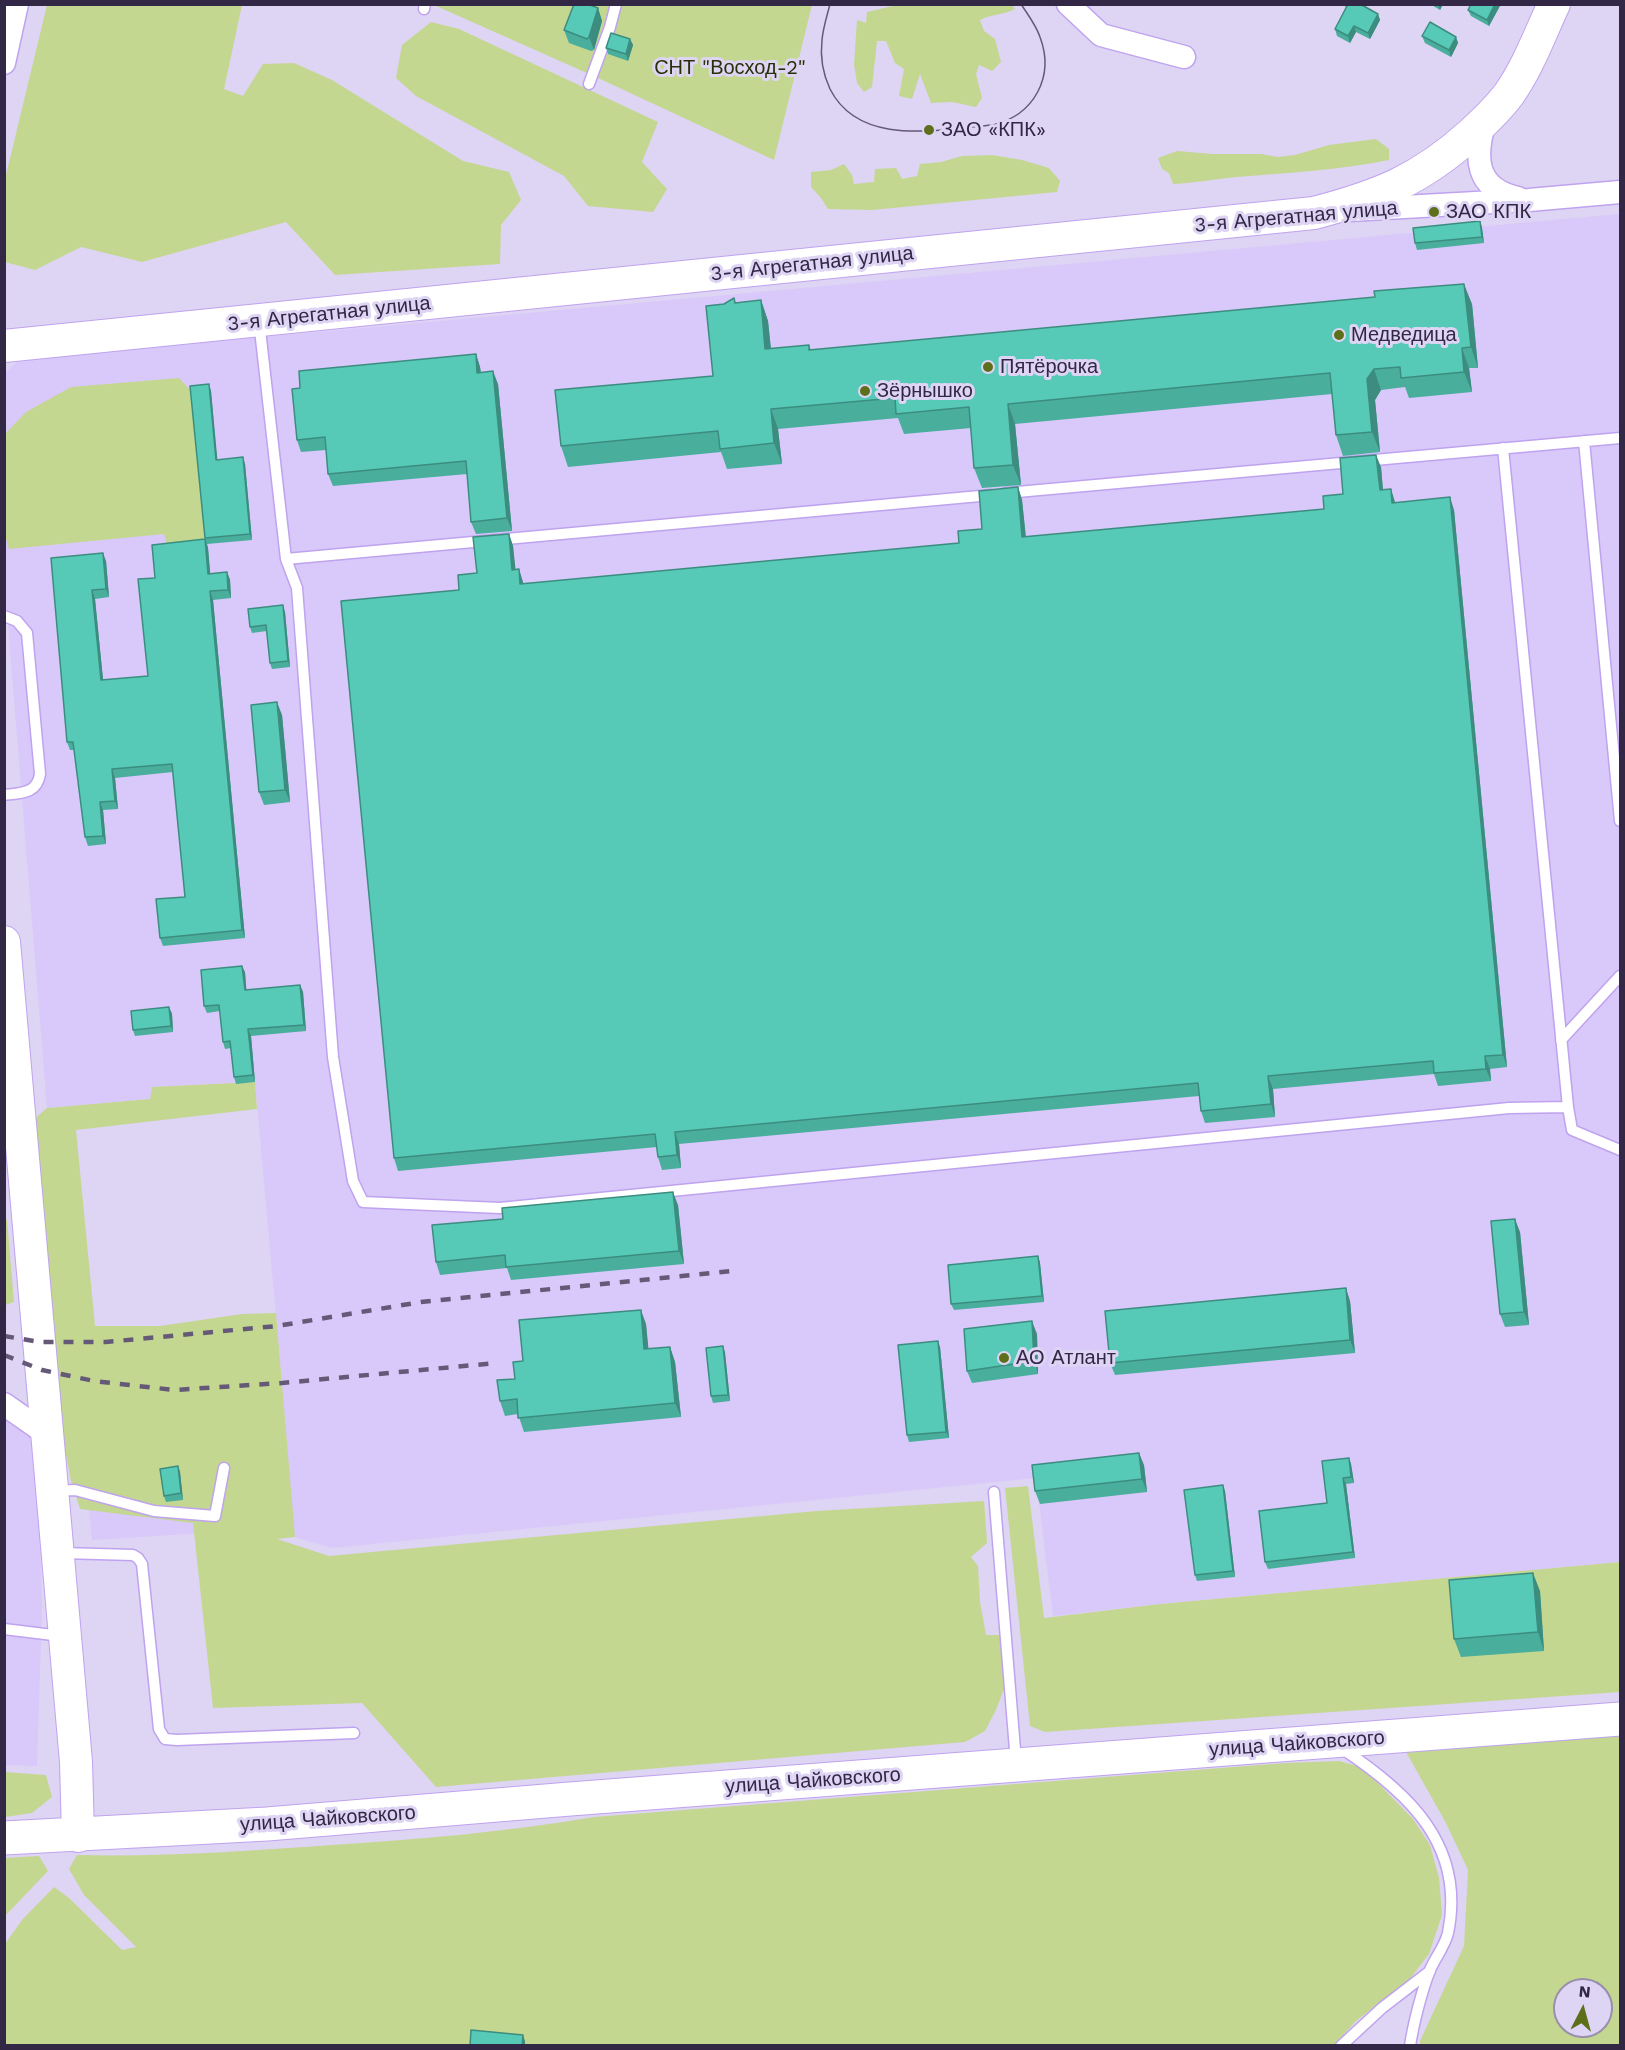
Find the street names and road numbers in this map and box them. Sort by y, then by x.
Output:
street label: 3-я Агрегатная улица [1193,196,1399,238]
street label: 3-я Агрегатная улица [709,241,915,287]
street label: 3-я Агрегатная улица [226,291,432,337]
street label: улица Чайковского [1208,1726,1386,1762]
street label: улица Чайковского [724,1763,902,1799]
street label: улица Чайковского [239,1801,417,1837]

